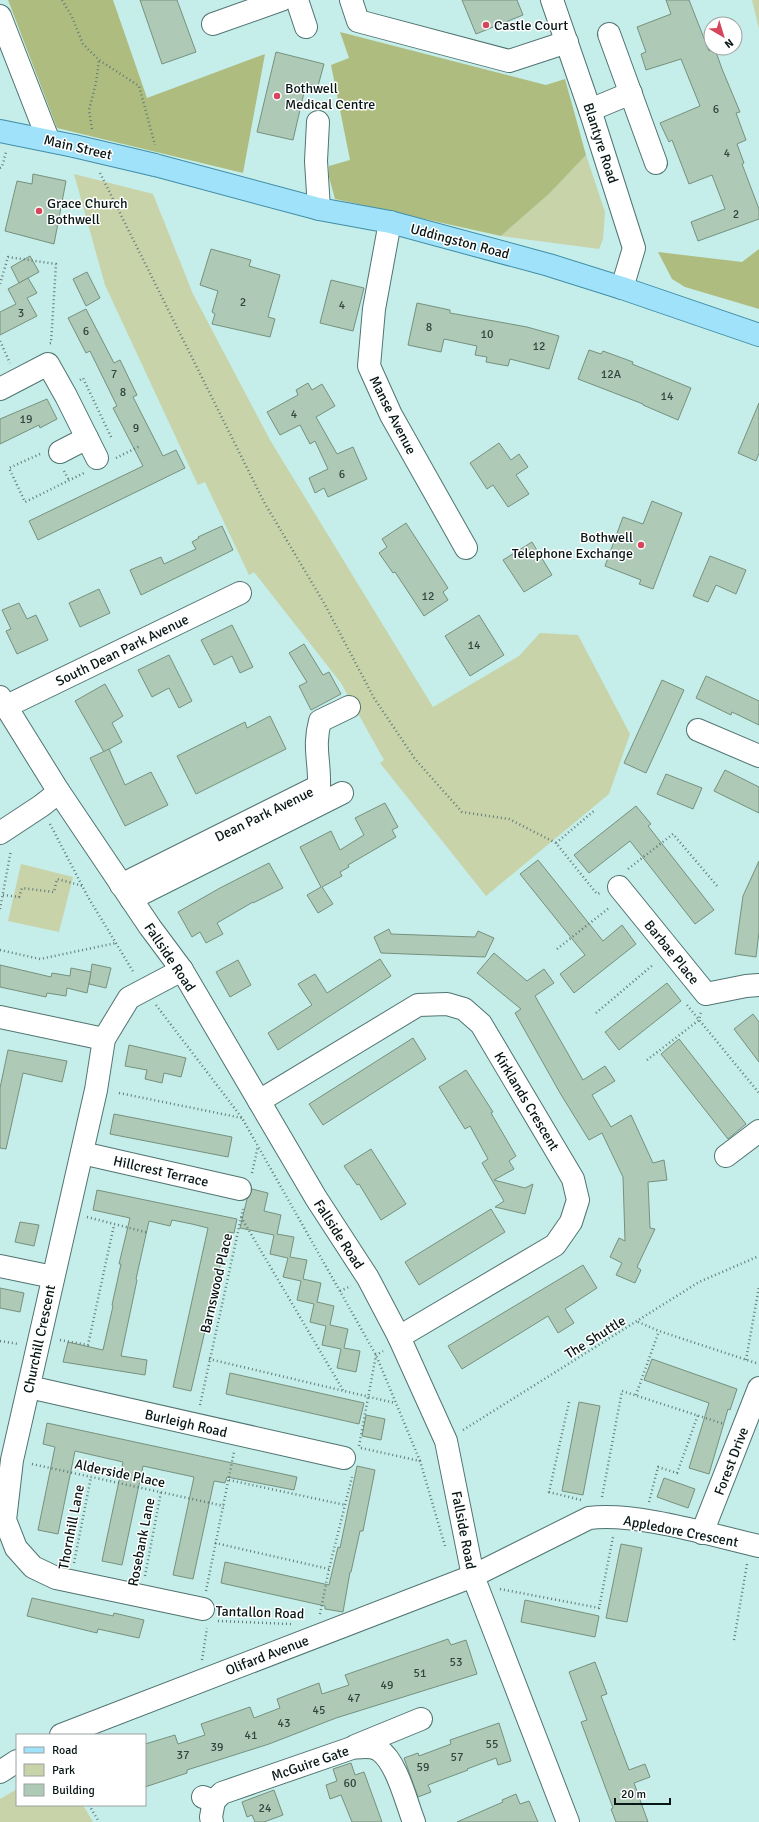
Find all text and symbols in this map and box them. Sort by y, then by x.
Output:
north arrow [703,16,743,56]
place label: Castle Court [494,17,568,34]
marker: Castle Court [481,20,491,30]
text: N [722,36,736,51]
place label: Bothwell Medical Centre [285,80,375,113]
marker: Bothwell Medical Centre [272,91,282,101]
street label: Blantyre Road [579,101,622,186]
house number: 6 [713,102,719,117]
street label: Main Street [42,131,114,164]
house number: 4 [724,146,731,161]
place label: Grace Church Bothwell [47,195,128,228]
marker: Grace Church Bothwell [34,206,44,216]
house number: 2 [733,207,739,222]
street label: Uddingston Road [408,220,511,263]
house number: 2 [240,295,246,310]
house number: 4 [339,298,346,313]
house number: 3 [18,306,24,321]
house number: 8 [426,320,432,335]
house number: 6 [83,324,89,339]
house number: 10 [481,327,493,342]
house number: 12 [533,339,545,354]
house number: 7 [111,367,117,382]
house number: 12A [601,367,622,382]
street label: Manse Avenue [365,373,420,457]
house number: 8 [120,385,126,400]
house number: 14 [661,389,674,404]
house number: 4 [291,407,298,422]
house number: 19 [20,412,32,427]
house number: 9 [133,421,139,436]
house number: 6 [339,467,345,482]
place label: Bothwell Telephone Exchange [512,529,633,562]
marker: Bothwell Telephone Exchange [636,540,646,550]
house number: 12 [422,589,434,604]
street label: South Dean Park Avenue [53,611,192,690]
house number: 14 [468,638,481,653]
street label: Dean Park Avenue [212,783,316,846]
street label: Barbae Place [640,917,703,988]
street label: Fallside Road [140,920,199,995]
street label: Kirklands Crescent [490,1049,563,1154]
street label: Hillcrest Terrace [112,1152,210,1191]
street label: Fallside Road [310,1196,367,1272]
street label: Barnswood Place [197,1231,236,1335]
street label: Churchill Crescent [20,1283,59,1395]
street label: The Shuttle [562,1312,629,1363]
street label: Burleigh Road [143,1406,229,1441]
street label: Forest Drive [711,1425,752,1498]
street label: Alderside Place [73,1456,167,1491]
street label: Thornhill Lane [55,1483,88,1571]
street label: Fallside Road [448,1489,479,1571]
street label: Rosebank Lane [125,1496,158,1588]
street label: Appledore Crescent [622,1512,740,1551]
street label: Tantallon Road [215,1602,304,1623]
street label: Olifard Avenue [223,1632,311,1679]
house number: 53 [450,1655,462,1670]
house number: 51 [414,1666,426,1681]
house number: 49 [381,1678,393,1693]
house number: 47 [348,1691,360,1706]
house number: 45 [313,1703,325,1718]
house number: 43 [278,1716,290,1731]
house number: 41 [245,1728,257,1743]
legend [16,1734,146,1806]
house number: 55 [486,1737,498,1752]
house number: 39 [211,1740,223,1755]
street label: McGuire Gate [269,1742,351,1785]
text: Road [52,1743,78,1758]
house number: 37 [177,1748,189,1763]
house number: 57 [451,1750,463,1765]
house number: 59 [417,1760,429,1775]
text: Park [52,1763,75,1778]
house number: 60 [344,1776,356,1791]
scale bar [615,1780,670,1806]
text: Building [52,1783,95,1798]
text: 20 m [621,1787,646,1802]
house number: 24 [259,1801,272,1816]

